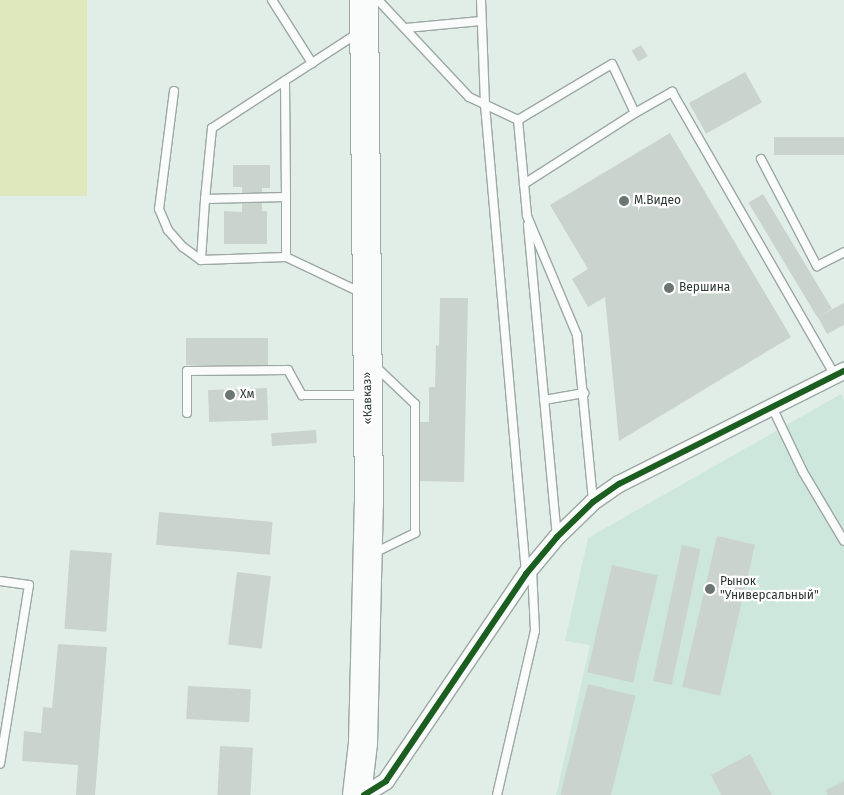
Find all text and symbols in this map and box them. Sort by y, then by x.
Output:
place label: М.Видео [634,194,681,208]
marker: М.Видео [618,195,630,207]
place label: Вершина [679,281,730,295]
marker: Вершина [663,282,675,294]
street label: «Кавказ» [360,372,376,424]
place label: Хм [240,388,255,402]
marker: Хм [224,389,236,401]
place label: Рынок "Универсальный" [720,575,819,603]
marker: Рынок "Универсальный" [704,583,716,595]

